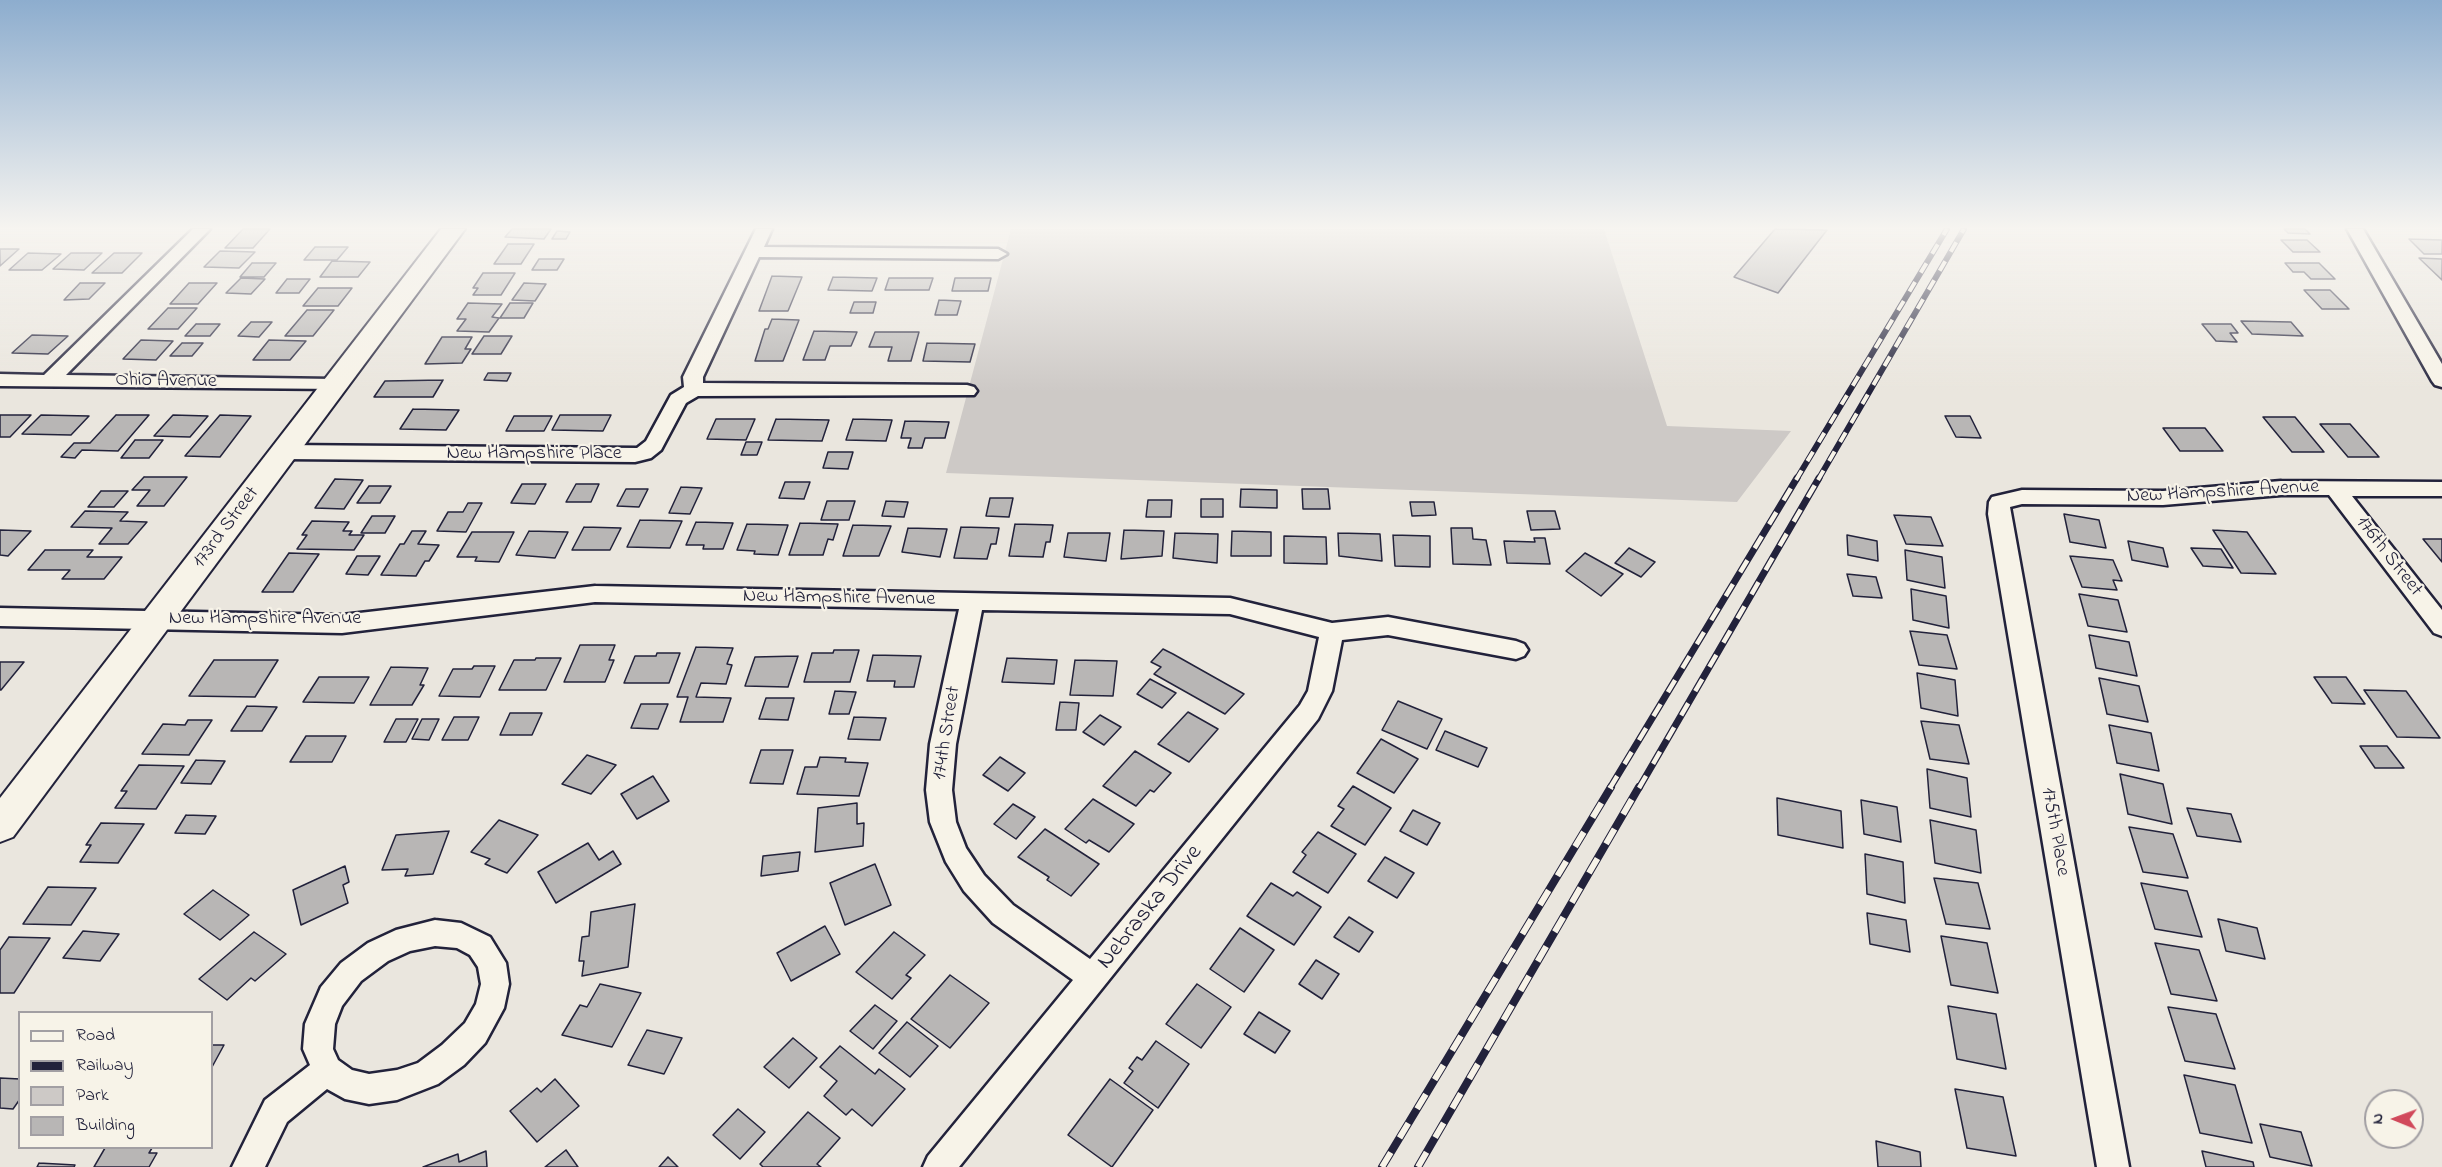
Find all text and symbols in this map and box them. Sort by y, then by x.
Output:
street label: Ohio Avenue [115,369,217,395]
street label: New Hampshire Place [446,443,622,467]
street label: New Hampshire Avenue [2126,476,2320,510]
street label: 173rd Street [189,483,265,573]
street label: 176th Street [2349,512,2427,602]
street label: New Hampshire Avenue [742,585,936,613]
street label: New Hampshire Avenue [169,608,361,632]
street label: 174th Street [929,684,967,782]
street label: 175th Place [2034,786,2074,878]
street label: Nebraska Drive [1092,840,1210,976]
legend [18,1011,213,1149]
text: Road [76,1023,115,1049]
text: Railway [76,1053,133,1079]
text: Park [76,1083,109,1109]
north arrow [2364,1089,2424,1149]
text: Building [76,1113,135,1139]
text: N [2366,1113,2390,1124]

